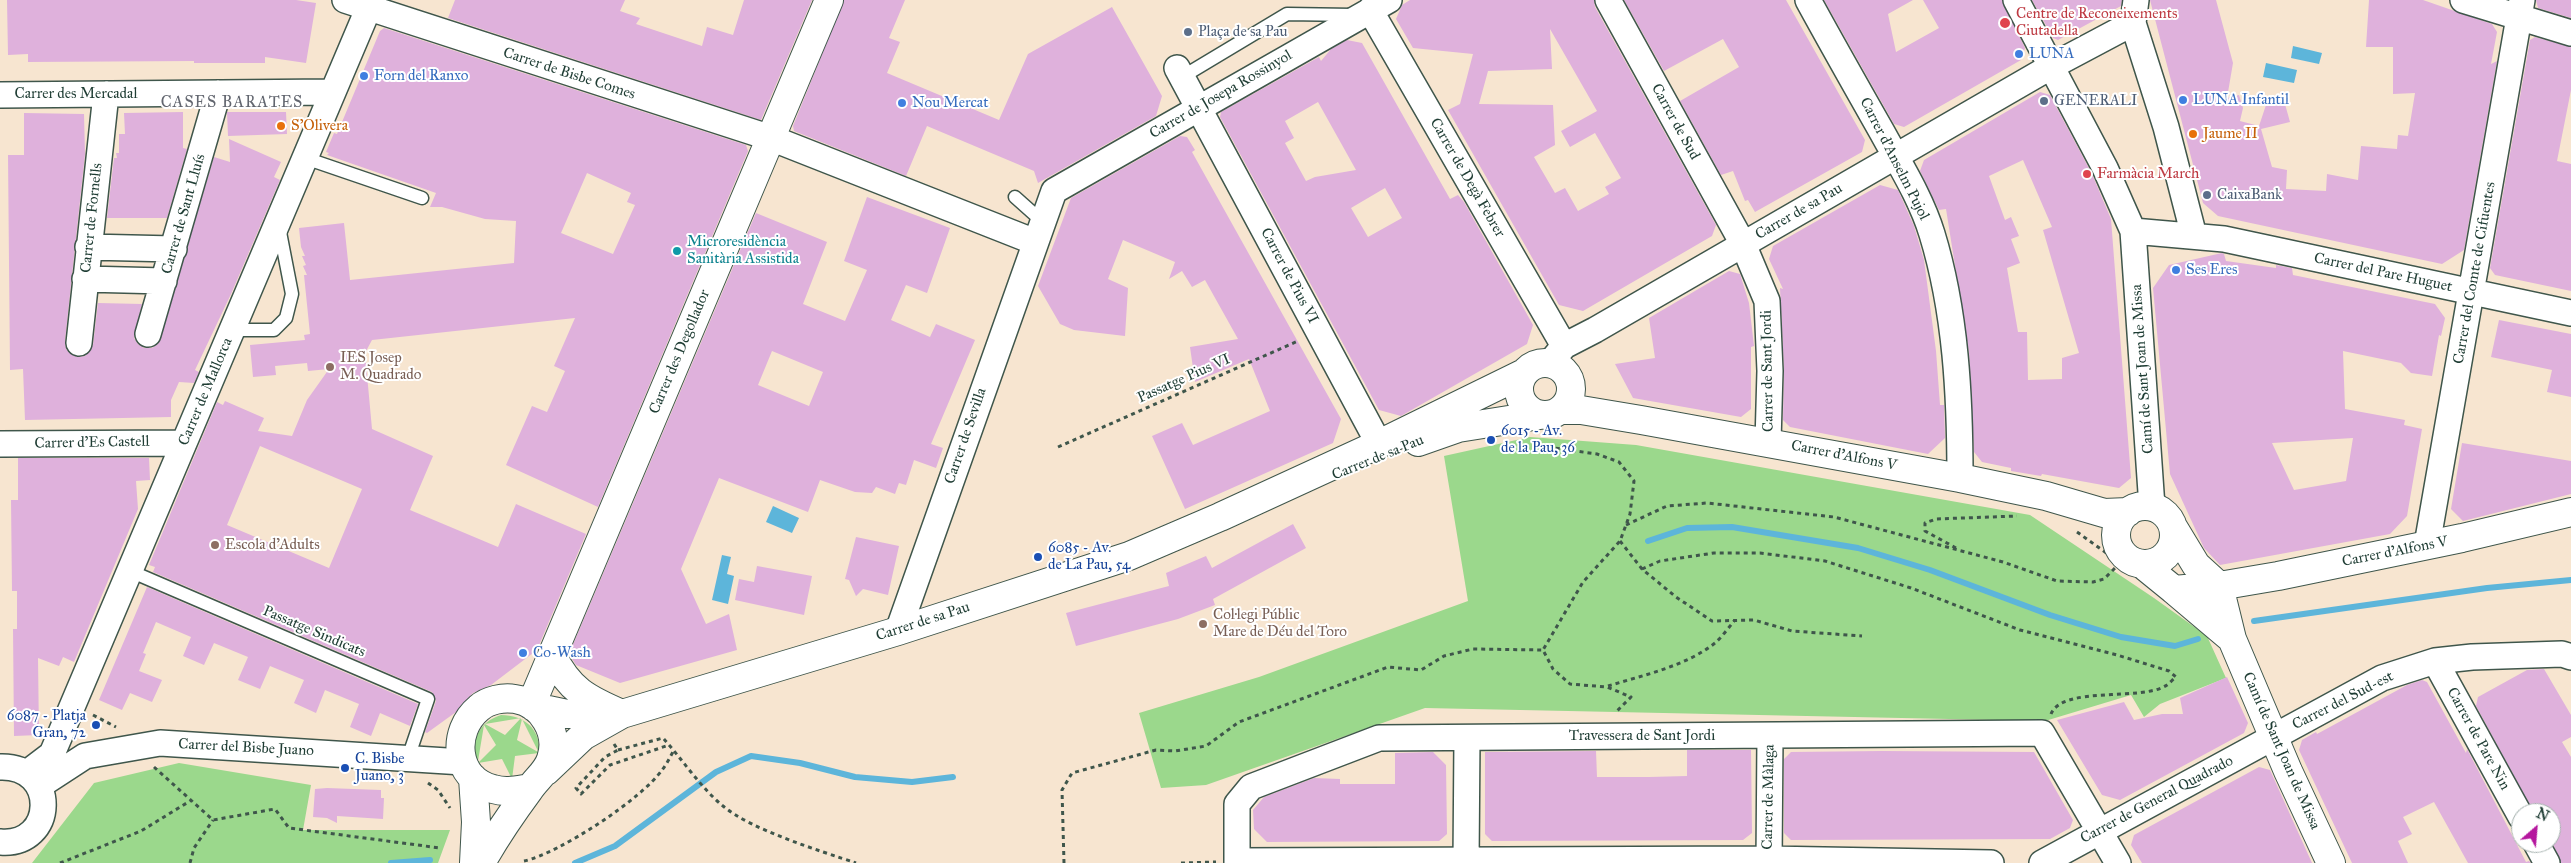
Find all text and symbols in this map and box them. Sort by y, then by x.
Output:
place label: Centre de Reconeixements Ciutadella [2016,5,2177,40]
marker: Centre de Reconeixements Ciutadella [1998,16,2012,30]
place label: Plaça de sa Pau [1198,23,1288,41]
marker: Plaça de sa Pau [1182,26,1194,38]
street label: Carrer de Bisbe Comes [501,44,637,104]
place label: LUNA [2029,45,2074,63]
street label: Carrer de Josepa Rossinyol [1147,47,1295,143]
marker: LUNA [2013,48,2025,60]
place label: Forn del Ranxo [374,67,468,85]
marker: Forn del Ranxo [358,70,370,82]
street label: Carrer de Sud [1647,81,1703,163]
street label: Carrer des Mercadal [15,85,137,103]
place label: LUNA Infantil [2193,91,2289,109]
place label: GENERALI [2054,92,2137,110]
district label: CASES BARATES [159,93,305,113]
place label: Nou Mercat [912,94,988,112]
marker: LUNA Infantil [2177,94,2189,106]
street label: Carrer d'Anselm Pujol [1855,95,1933,223]
marker: GENERALI [2038,95,2050,107]
marker: Nou Mercat [896,97,908,109]
street label: Carrer de Degà Febrer [1426,115,1508,241]
place label: S'Olivera [291,117,348,135]
marker: S'Olivera [275,120,287,132]
place label: Jaume II [2203,125,2258,143]
marker: Jaume II [2187,128,2199,140]
street label: Carrer de Sant Lluís [158,152,210,276]
street label: Carrer de Fornells [77,162,107,274]
place label: Farmàcia March [2097,165,2199,183]
marker: Farmàcia March [2081,168,2093,180]
street label: Carrer de sa Pau [1752,180,1846,244]
street label: Carrer del Comte de Cifuentes [2450,180,2500,366]
place label: CaixaBank [2217,186,2282,204]
marker: CaixaBank [2201,189,2213,201]
street label: Carrer de Pius VI [1256,225,1322,327]
place label: Microresidència Sanitària Assistida [687,233,799,268]
marker: Microresidència Sanitària Assistida [671,245,683,257]
street label: Carrer del Pare Huguet [2312,250,2454,296]
place label: Ses Eres [2186,261,2238,279]
marker: Ses Eres [2170,264,2182,276]
street label: Camí de Sant Joan de Missa [2128,284,2158,454]
street label: Carrer des Degollador [646,287,714,417]
street label: Carrer de Sant Jordi [1758,310,1778,432]
street label: Carrer de Mallorca [175,335,237,449]
place label: IES Josep M. Quadrado [340,349,421,384]
street label: Passatge Pius VI [1135,350,1233,408]
marker: IES Josep M. Quadrado [324,361,336,373]
street label: Carrer de Sevilla [941,386,991,486]
place label: 6015 - Av. de la Pau, 36 [1501,422,1575,457]
street label: Carrer de sa Pau [1329,431,1427,485]
street label: Carrer d'Es Castell [34,433,150,453]
marker: 6015 - Av. de la Pau, 36 [1485,434,1497,446]
street label: Carrer d'Alfons V [1790,437,1898,475]
street label: Carrer d'Alfons V [2341,533,2449,571]
place label: Escola d'Adults [225,536,320,554]
marker: Escola d'Adults [209,539,221,551]
place label: 6085 - Av. de La Pau, 54 [1048,539,1130,574]
marker: 6085 - Av. de La Pau, 54 [1032,551,1044,563]
street label: Carrer de sa Pau [874,598,972,646]
street label: Passatge Sindicats [260,602,368,662]
place label: Col·legi Públic Mare de Déu del Toro [1213,606,1347,641]
marker: Col·legi Públic Mare de Déu del Toro [1197,618,1209,630]
place label: Co-Wash [533,644,591,662]
marker: Co-Wash [517,647,529,659]
street label: Carrer del Sud-est [2289,668,2397,734]
street label: Camí de Sant Joan de Missa [2238,670,2324,832]
street label: Carrer de Pare Nin [2442,685,2514,793]
place label: 6087 - Platja Gran, 72 [7,707,86,742]
marker: 6087 - Platja Gran, 72 [90,719,102,731]
street label: Travessera de Sant Jordi [1569,727,1715,745]
street label: Carrer del Bisbe Juano [178,735,314,761]
street label: Carrer de Màlaga [1759,744,1779,850]
place label: C. Bisbe Juano, 3 [355,750,405,785]
street label: Carrer de General Quadrado [2078,752,2236,848]
marker: C. Bisbe Juano, 3 [339,762,351,774]
north arrow [2511,803,2561,853]
text: N [2533,805,2552,825]

